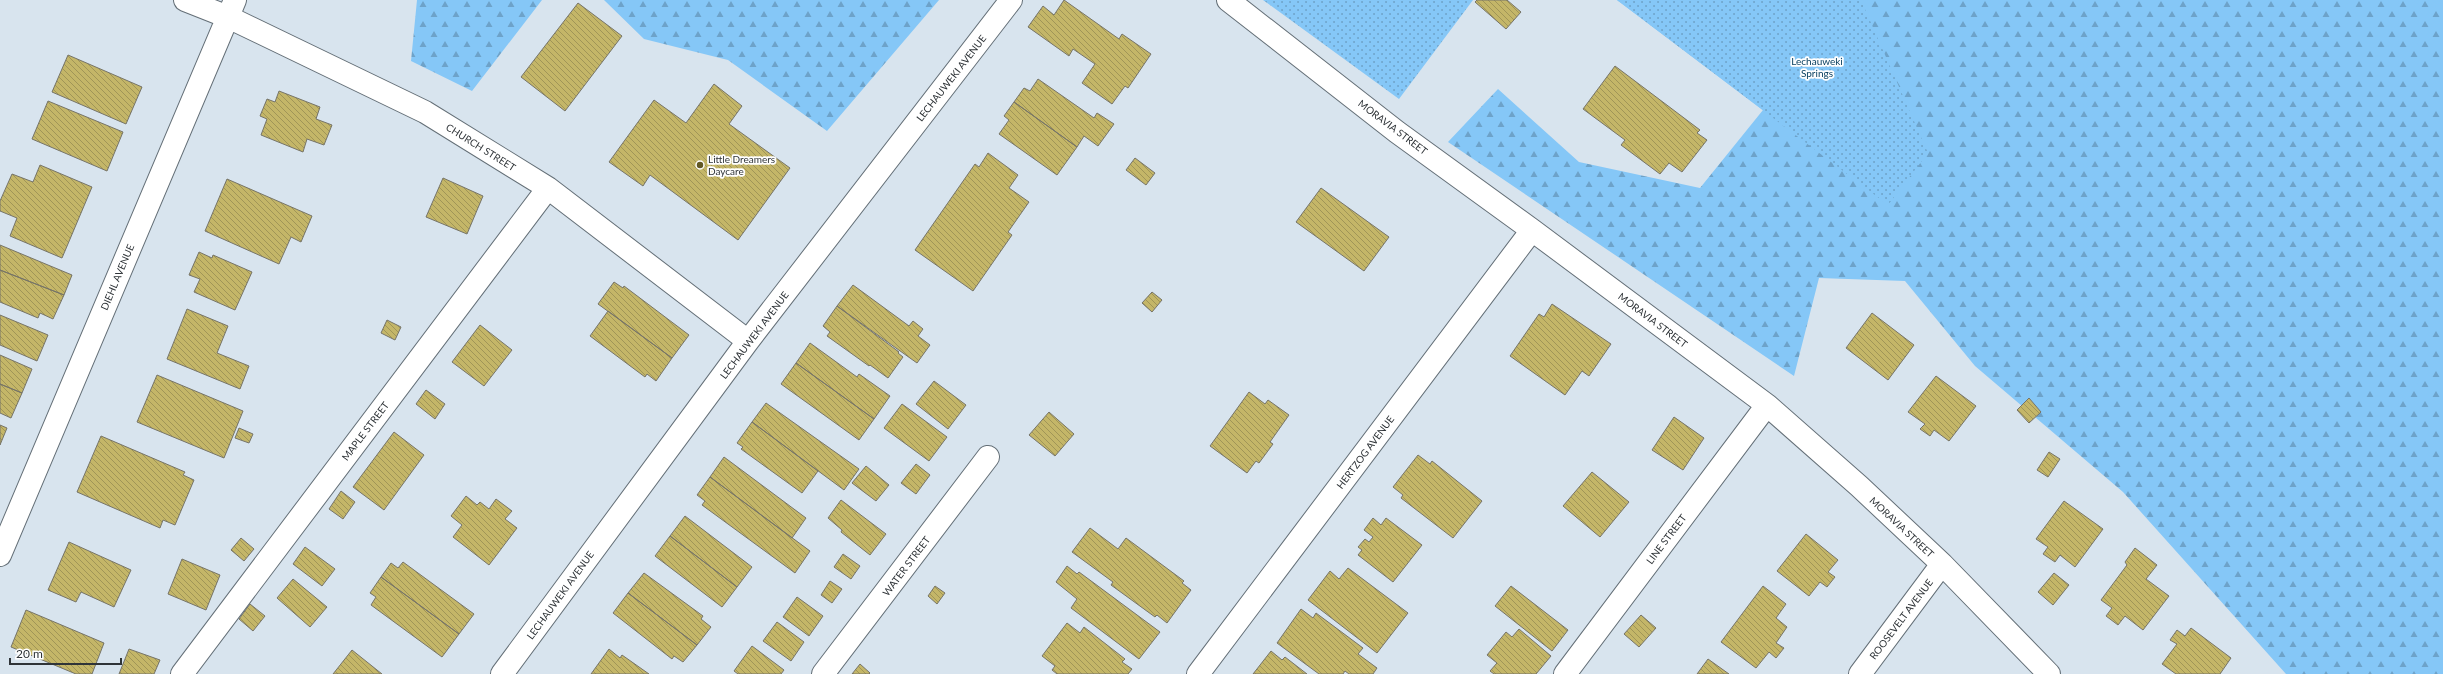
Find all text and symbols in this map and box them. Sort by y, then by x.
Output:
street label: LECHAUWEKI AVENUE [914,32,989,124]
park label: Lechauweki Springs [1791,55,1843,79]
street label: MORAVIA STREET [1356,97,1430,157]
street label: CHURCH STREET [444,121,518,173]
place label: Little Dreamers Daycare [708,153,775,177]
marker: Little Dreamers Daycare [695,160,705,170]
street label: DIEHL AVENUE [98,242,136,312]
street label: LECHAUWEKI AVENUE [717,289,791,381]
street label: MORAVIA STREET [1616,290,1690,350]
street label: MAPLE STREET [339,399,391,463]
street label: HERTZOG AVENUE [1334,413,1396,491]
street label: MORAVIA STREET [1867,494,1937,560]
street label: LINE STREET [1643,512,1689,566]
street label: WATER STREET [880,534,932,598]
street label: LECHAUWEKI AVENUE [524,548,596,642]
street label: ROOSEVELT AVENUE [1867,576,1935,662]
scale bar [10,640,121,666]
text: 20 m [16,646,43,661]

